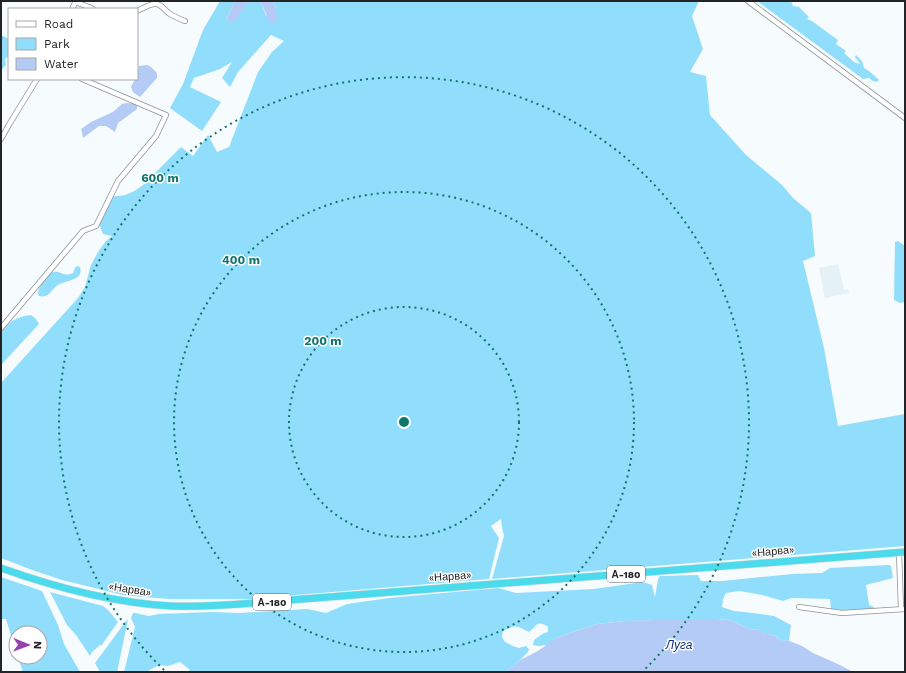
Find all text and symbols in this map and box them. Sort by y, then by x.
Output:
legend [8,8,138,80]
text: Road [44,17,73,31]
text: Park [44,37,70,51]
text: Water [44,57,79,71]
text: 600 m [141,171,179,185]
text: 400 m [222,253,260,267]
text: 200 m [304,334,342,348]
centre of rings [397,415,411,429]
street label: «Нарва» [751,543,795,560]
road number: А-180 [607,566,645,582]
street label: «Нарва» [428,569,472,584]
street label: «Нарва» [108,580,152,599]
road number: А-180 [253,594,291,610]
north arrow [8,625,48,665]
water label: Луга [665,638,693,652]
text: N [31,641,44,649]

